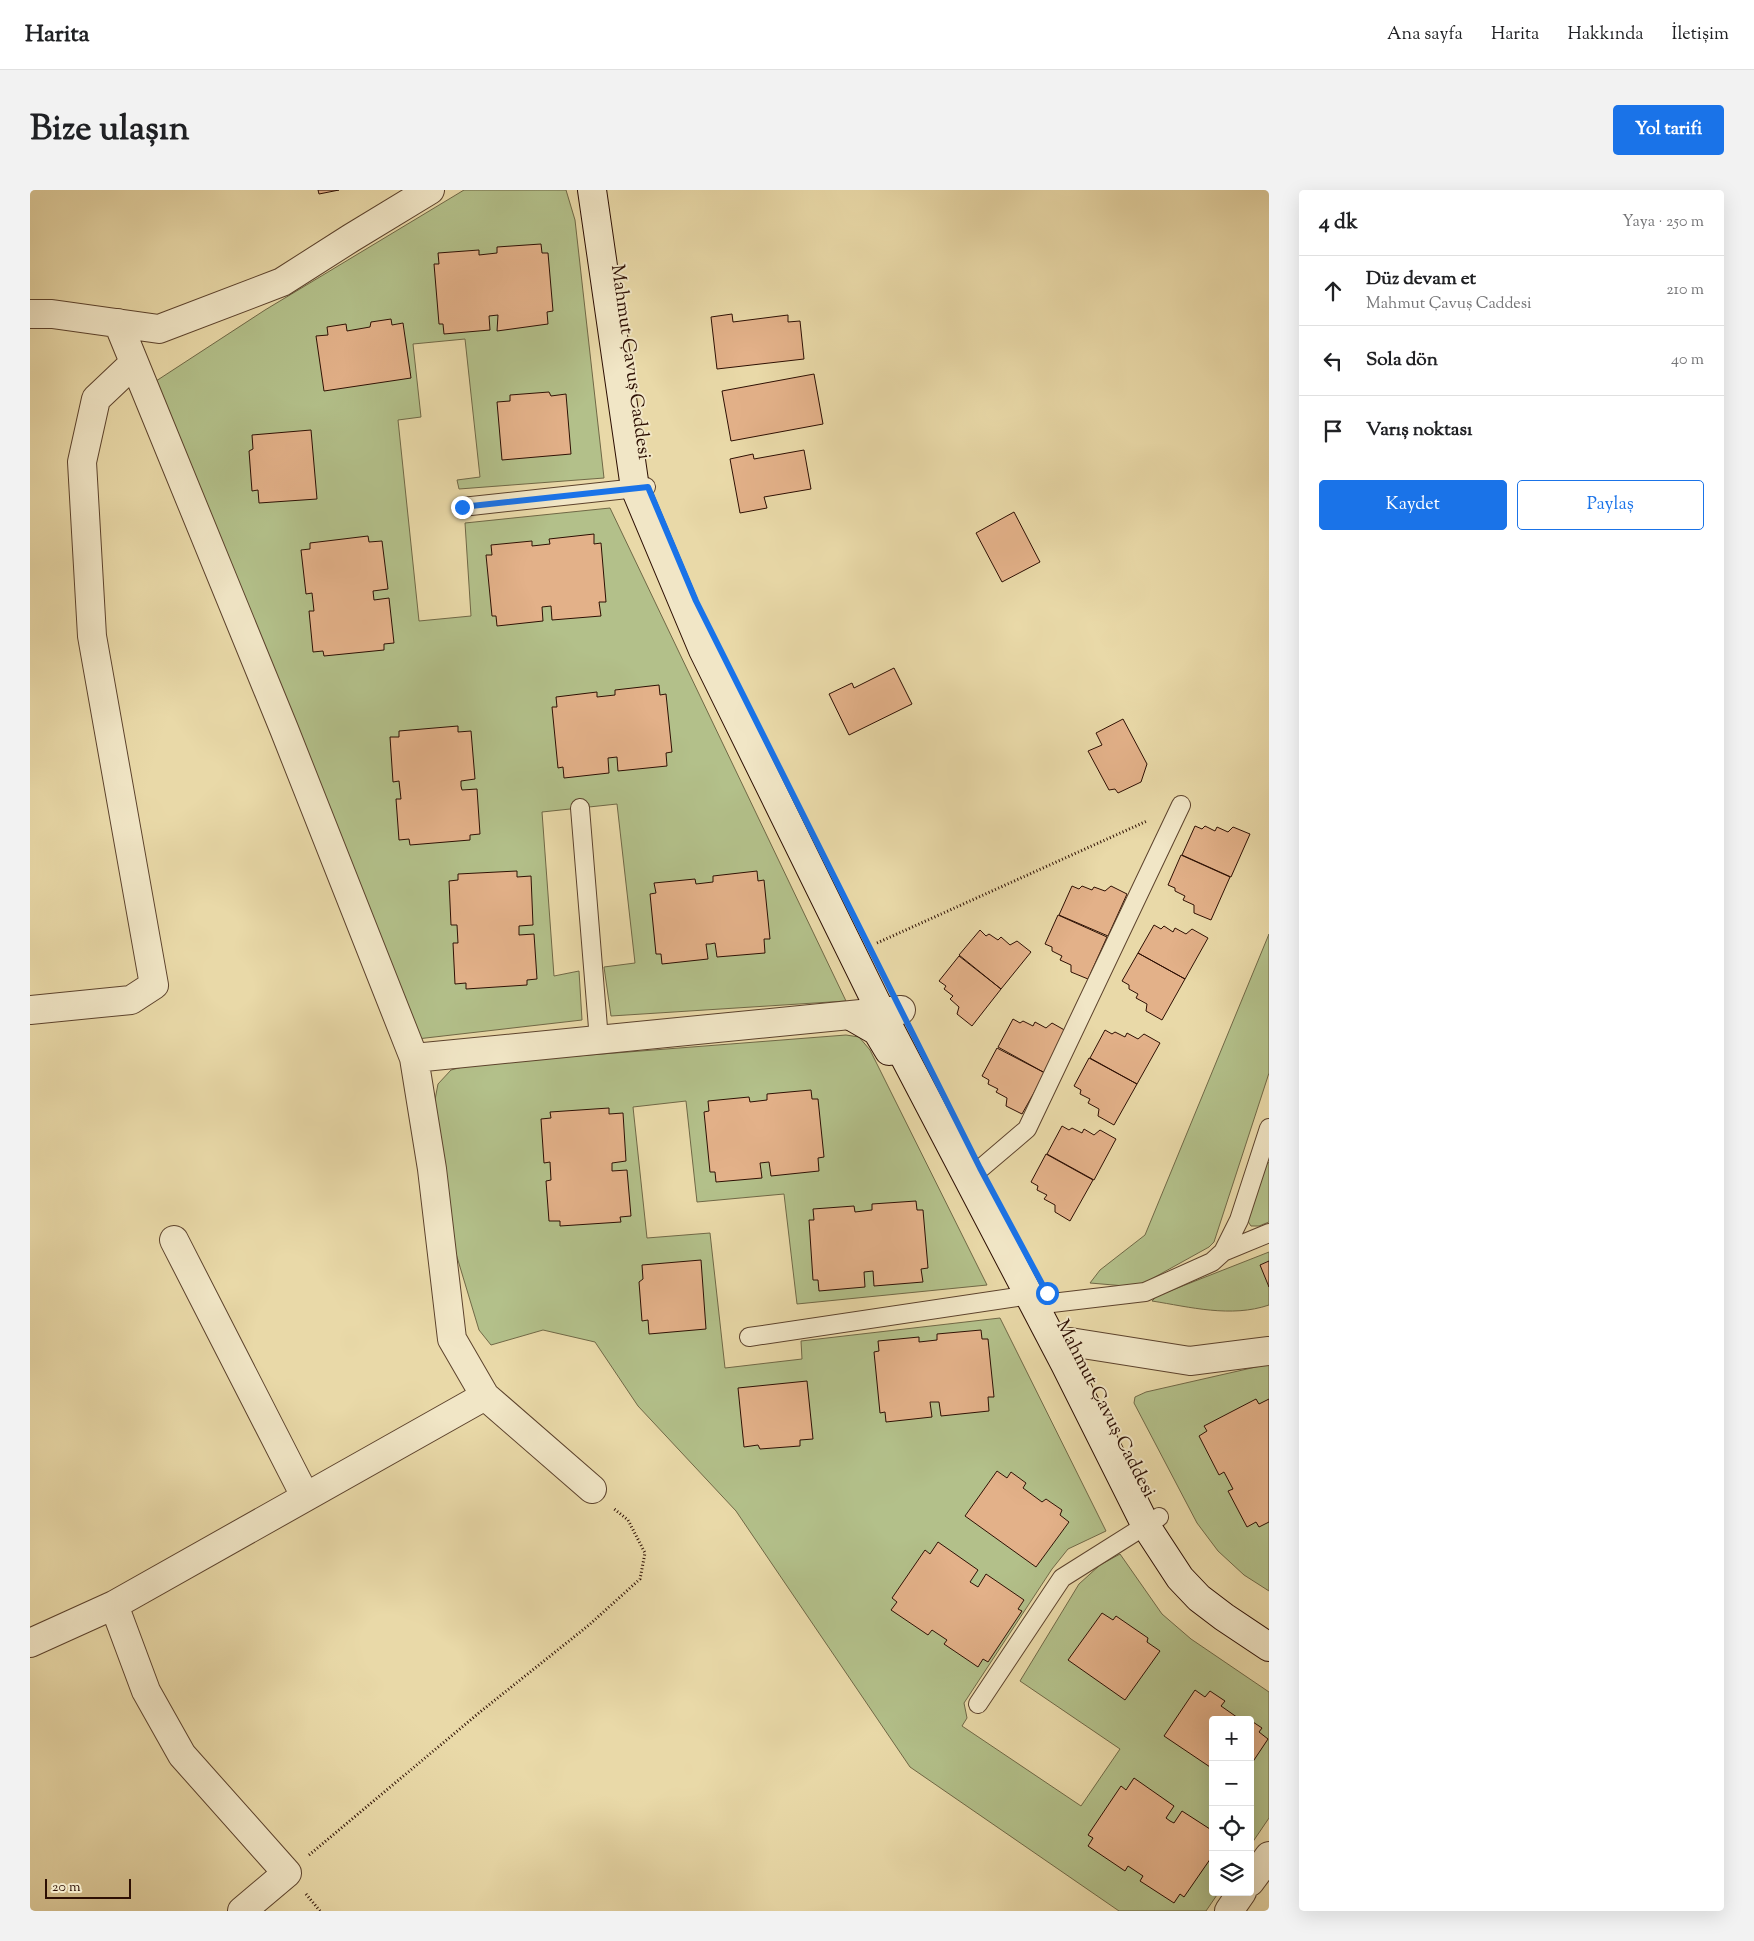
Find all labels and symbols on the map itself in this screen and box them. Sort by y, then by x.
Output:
street label: Mahmut Çavuş Caddesi [603,263,657,461]
route end [451,496,474,519]
route start [1036,1282,1059,1305]
street label: Mahmut Çavuş Caddesi [1048,1315,1162,1503]
scale bar [45,1876,131,1899]

